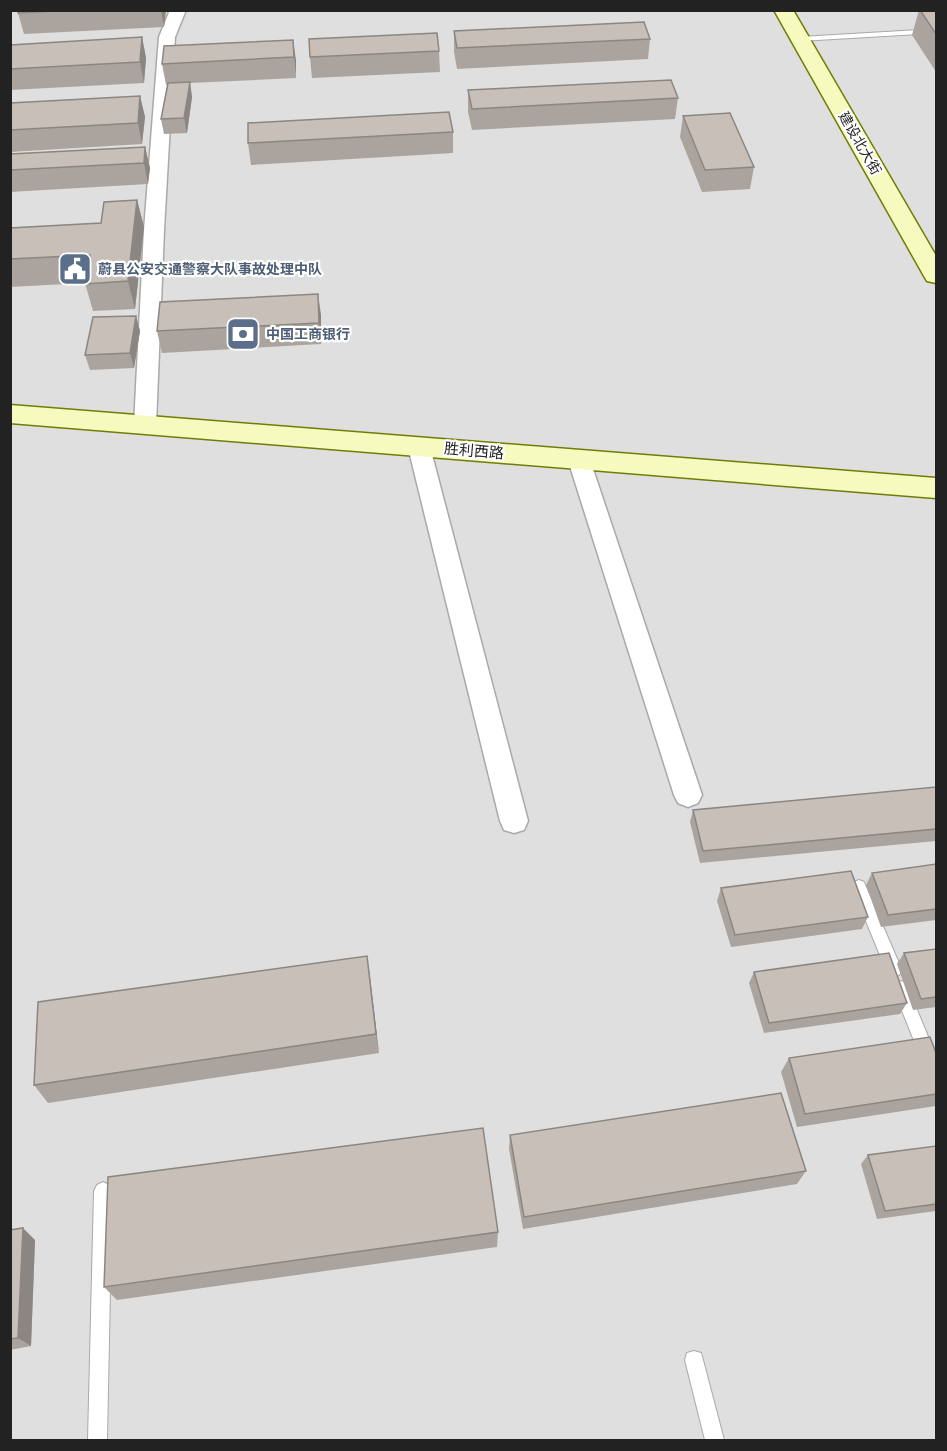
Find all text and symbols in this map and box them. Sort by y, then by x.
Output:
street label: 建设北大街 [836,108,885,177]
public building icon: 蔚县公安交通警察大队事故处理中队 [57,251,93,287]
place label: 蔚县公安交通警察大队事故处理中队 [98,260,322,277]
bank icon: 中国工商银行 [225,316,261,352]
place label: 中国工商银行 [266,325,350,342]
street label: 胜利西路 [443,438,505,462]

